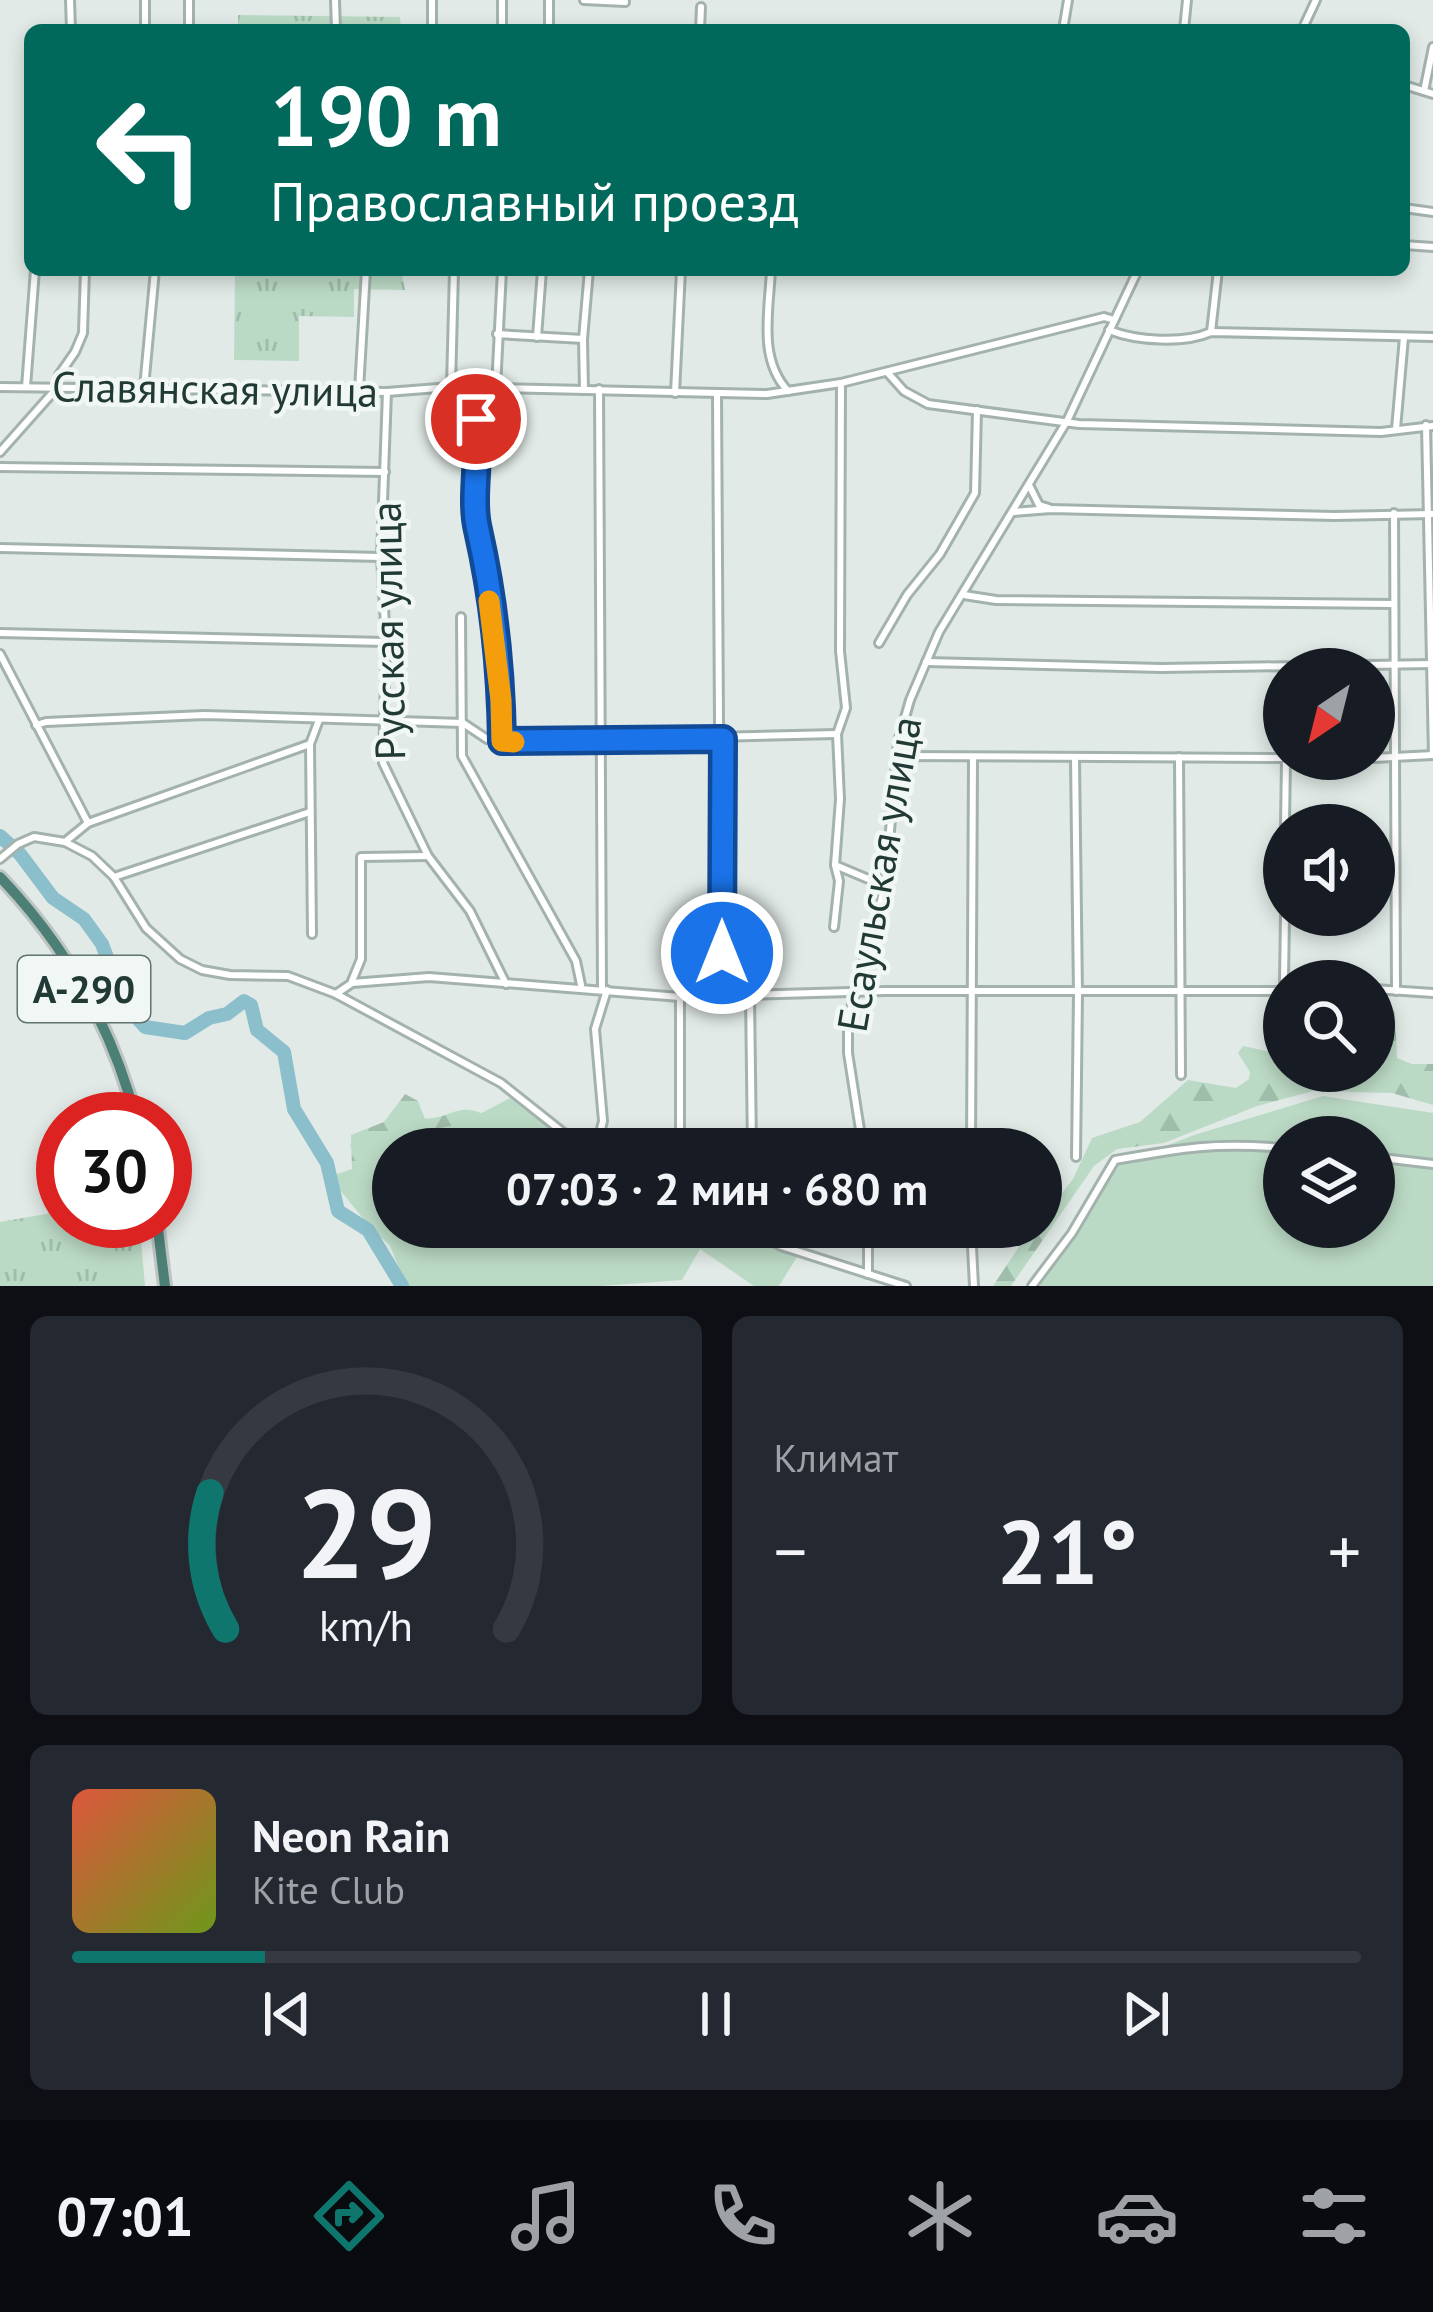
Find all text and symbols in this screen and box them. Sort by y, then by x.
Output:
text: 190 m [270,60,502,169]
icon: left [72,72,228,228]
text: Православный проезд [270,166,799,236]
street label: Славянская улица [51,358,379,419]
pin [425,368,527,470]
icon: arrive [443,386,509,452]
street label: Русская улица [358,501,417,761]
north arrow [1263,648,1395,780]
map controls [1263,648,1395,1248]
street label: Есаульская улица [824,712,933,1036]
button: sound [1263,804,1395,936]
position arrow [659,890,785,1016]
road number: А-290 [18,956,150,1022]
button: search [1263,960,1395,1092]
speed limit sign: 30 [36,1092,192,1248]
button: layers [1263,1116,1395,1248]
text: 07:03 · 2 мин · 680 m [506,1159,928,1217]
text: Климат [774,1432,898,1483]
text: 29 [295,1451,437,1612]
text: 21° [997,1492,1138,1609]
text: − [774,1508,807,1593]
text: + [1328,1508,1361,1593]
text: km/h [319,1596,413,1652]
text: Neon Rain [252,1806,450,1864]
text: Kite Club [252,1864,405,1915]
icon: previous [254,1981,320,2047]
icon: pause [683,1981,749,2047]
icon: next [1113,1981,1179,2047]
icon: directions [307,2174,391,2258]
icon: music [504,2174,588,2258]
icon: phone [701,2174,785,2258]
icon: climate [898,2174,982,2258]
icon: car [1095,2174,1179,2258]
icon: filters [1292,2174,1376,2258]
text: 07:01 [57,2181,194,2251]

